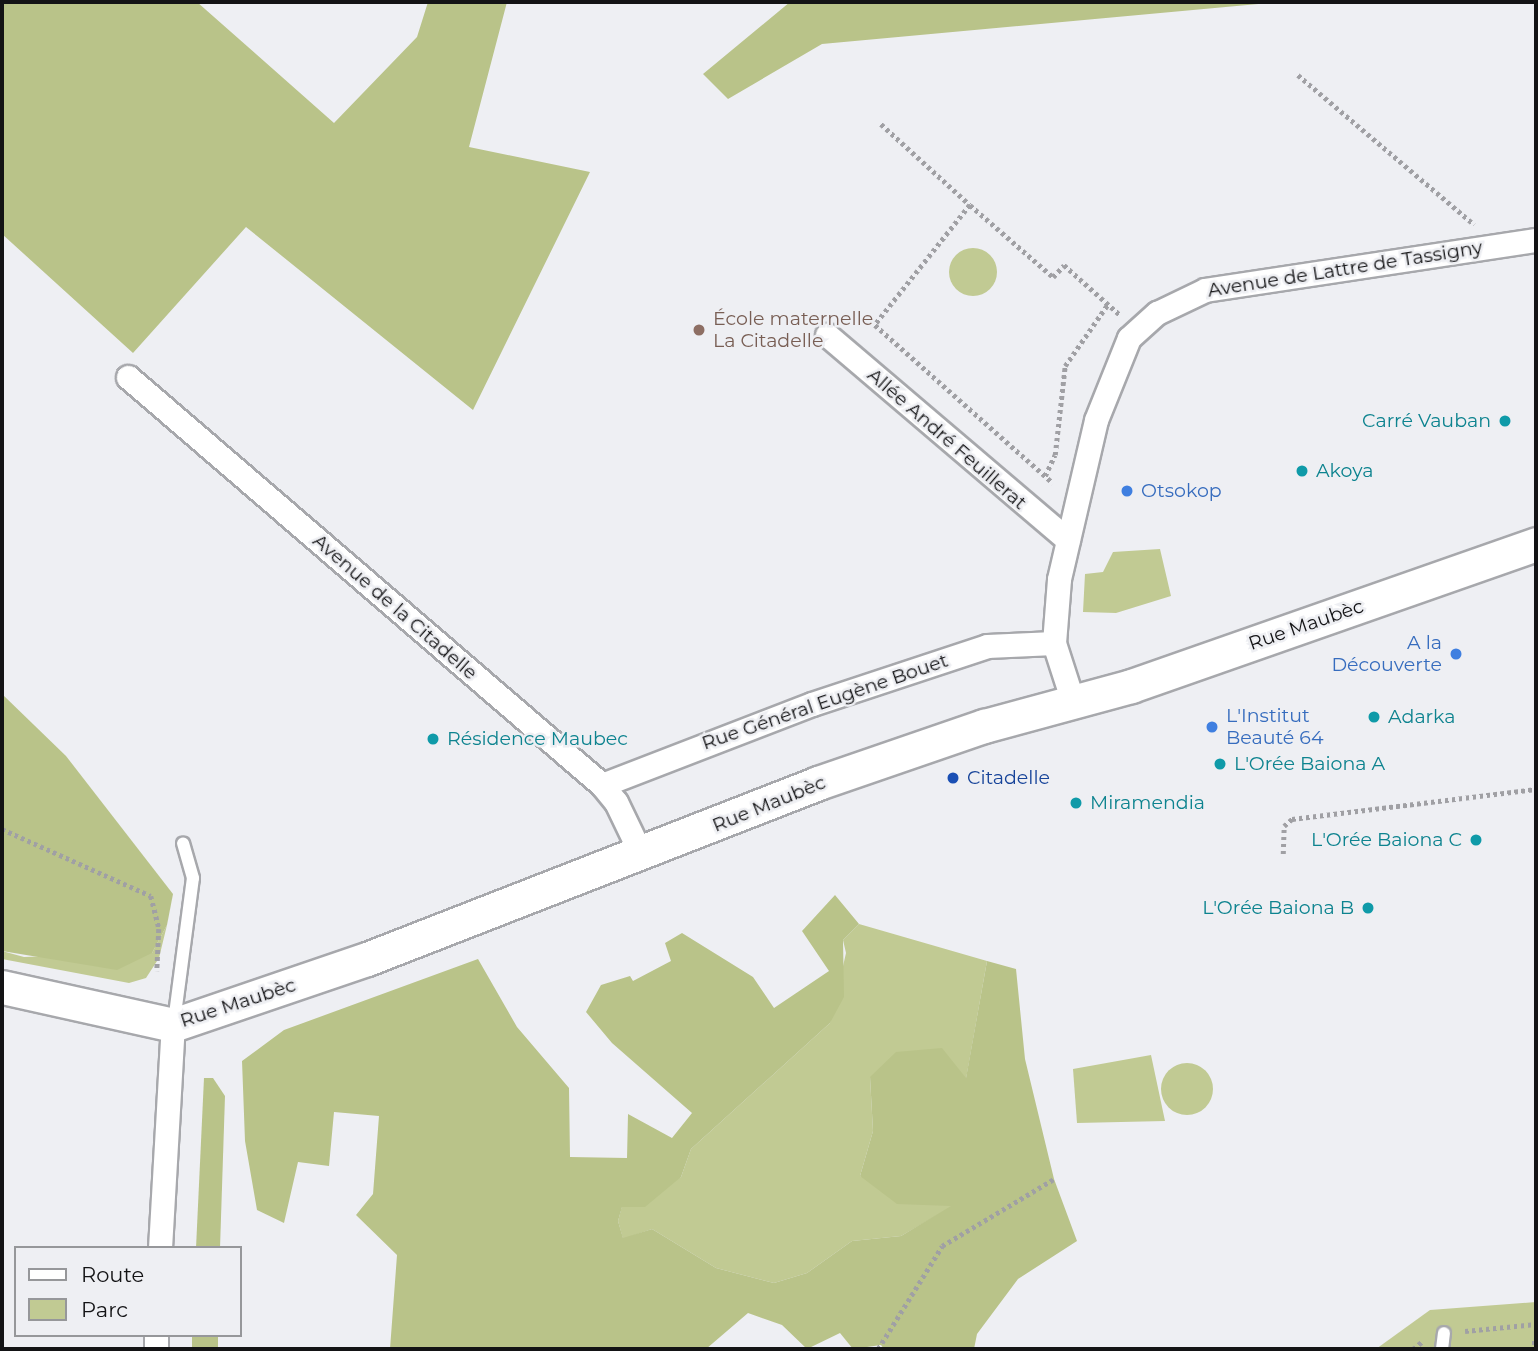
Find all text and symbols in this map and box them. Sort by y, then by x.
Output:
street label: Avenue de Lattre de Tassigny [1206,236,1484,302]
place label: École maternelle La Citadelle [713,308,873,352]
marker: École maternelle La Citadelle [691,322,707,338]
street label: Allée André Feuillerat [863,364,1031,514]
place label: Carré Vauban [1362,410,1491,432]
marker: Carré Vauban [1497,413,1513,429]
place label: Akoya [1316,460,1373,482]
marker: Akoya [1294,463,1310,479]
place label: Otsokop [1141,480,1222,502]
marker: Otsokop [1119,483,1135,499]
street label: Avenue de la Citadelle [308,529,482,685]
street label: Rue Maubèc [1245,595,1367,655]
place label: A la Découverte [1331,632,1442,676]
marker: A la Découverte [1448,646,1464,662]
street label: Rue Général Eugène Bouet [699,649,951,755]
place label: L'Institut Beauté 64 [1226,705,1323,749]
place label: Adarka [1388,706,1455,728]
marker: Adarka [1366,709,1382,725]
marker: L'Institut Beauté 64 [1204,719,1220,735]
place label: Résidence Maubec [447,728,628,750]
marker: Résidence Maubec [425,731,441,747]
place label: L'Orée Baiona A [1234,753,1385,775]
marker: L'Orée Baiona A [1212,756,1228,772]
place label: Citadelle [967,767,1050,789]
marker: Citadelle [945,770,961,786]
street label: Rue Maubèc [709,771,829,837]
place label: Miramendia [1090,792,1205,814]
marker: Miramendia [1068,795,1084,811]
place label: L'Orée Baiona C [1311,829,1462,851]
marker: L'Orée Baiona C [1468,832,1484,848]
place label: L'Orée Baiona B [1202,897,1354,919]
marker: L'Orée Baiona B [1360,900,1376,916]
street label: Rue Maubèc [177,974,299,1032]
legend [14,1246,242,1337]
text: Route [81,1262,144,1287]
text: Parc [81,1297,128,1322]

